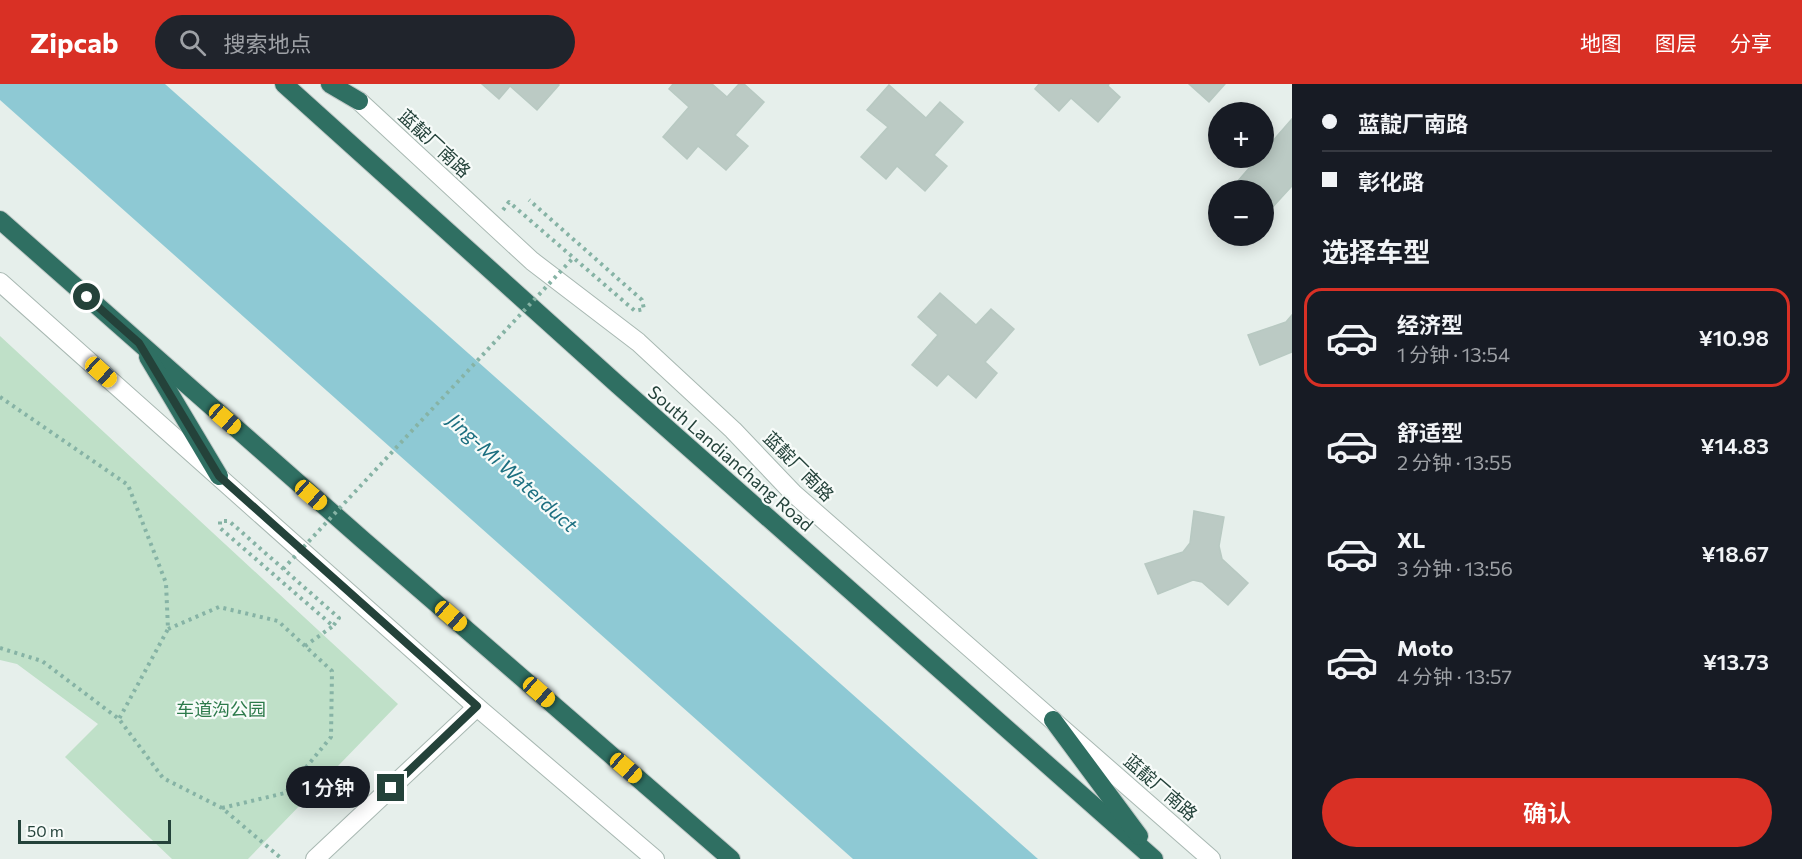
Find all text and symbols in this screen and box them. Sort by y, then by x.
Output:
search box [155,15,575,69]
text: Zipcab [30,25,119,59]
icon: search [176,26,209,59]
text: 搜索地点 [224,30,312,57]
text: 地图 [1580,30,1622,55]
text: 图层 [1655,30,1697,55]
text: 分享 [1730,30,1772,55]
map controls [1208,102,1274,246]
button: + [1208,102,1274,168]
street label: 蓝靛厂南路 [395,104,475,182]
text: 蓝靛厂南路 [1358,110,1468,137]
text: 彰化路 [1358,168,1424,195]
button: − [1208,180,1274,246]
text: 选择车型 [1322,235,1430,268]
route start [73,283,100,310]
icon: car [1325,311,1379,365]
text: 经济型 [1397,311,1463,338]
text: ¥10.98 [1699,324,1769,351]
text: 1 分钟 · 13:54 [1397,342,1510,366]
car [82,353,120,391]
street label: South Landianchang Road [644,380,818,536]
car [206,400,244,438]
water label: Jing-Mi Waterduct [442,406,583,537]
icon: car [1325,419,1379,473]
text: 舒适型 [1397,419,1463,446]
street label: 蓝靛厂南路 [759,426,839,506]
text: ¥14.83 [1701,432,1769,459]
text: 2 分钟 · 13:55 [1397,450,1512,474]
car [292,476,330,514]
text: XL [1397,526,1425,553]
icon: car [1325,527,1379,581]
text: ¥18.67 [1702,540,1769,567]
text: 3 分钟 · 13:56 [1397,556,1513,580]
car [432,597,470,635]
text: Moto [1397,634,1453,661]
icon: car [1325,635,1379,689]
text: ¥13.73 [1703,648,1769,675]
text: 4 分钟 · 13:57 [1397,664,1512,688]
car [520,673,558,711]
park label: 车道沟公园 [176,698,266,720]
car [607,749,645,787]
street label: 蓝靛厂南路 [1120,749,1202,825]
callout: 1 分钟 [286,767,370,809]
route end [377,774,404,801]
text: 1 分钟 [302,775,354,799]
button: 确认 [1322,778,1772,847]
scale bar [18,817,171,844]
text: 50 m [27,821,64,840]

